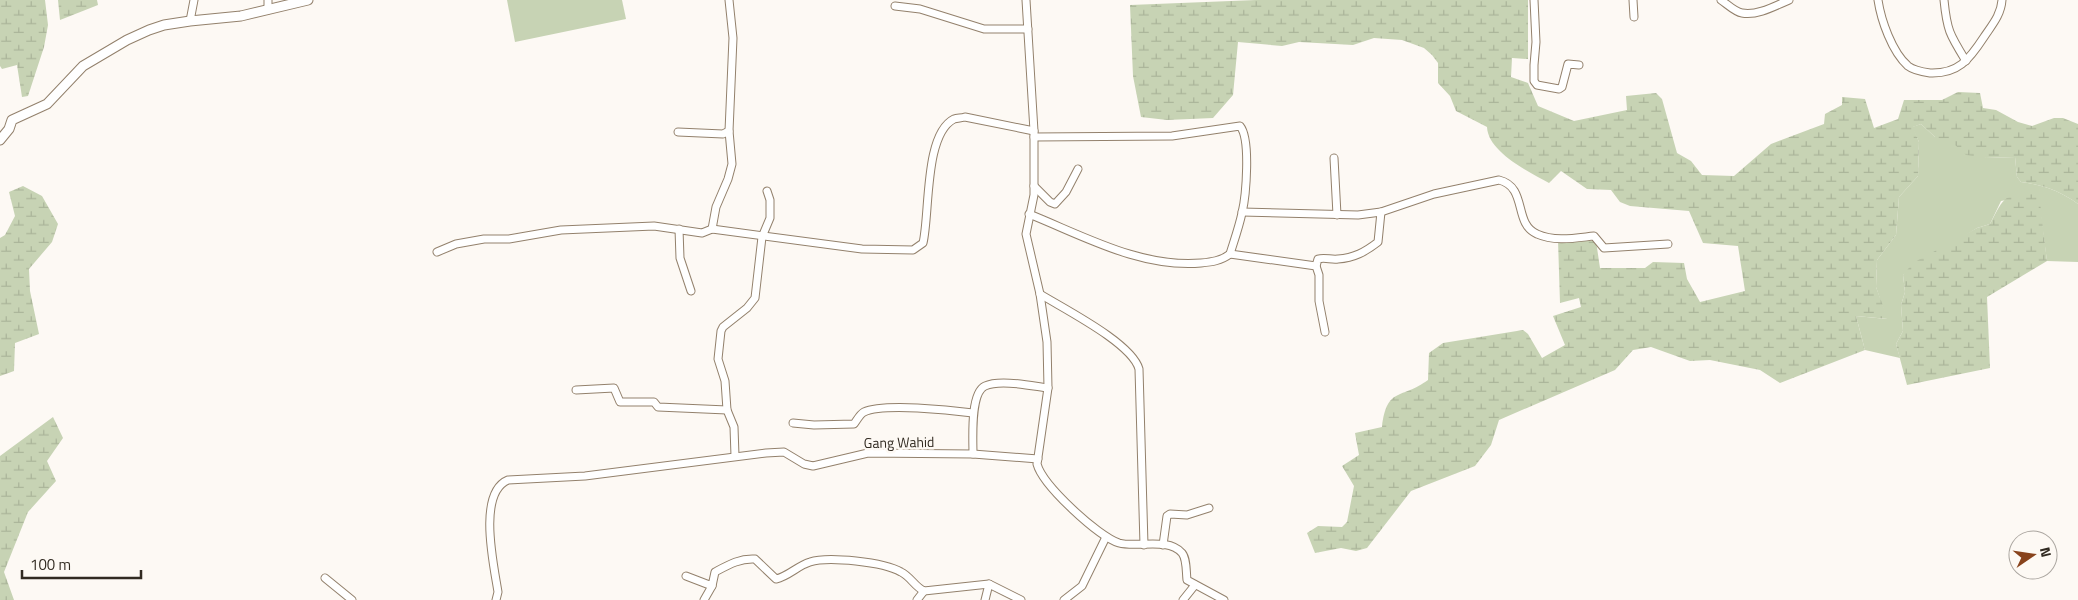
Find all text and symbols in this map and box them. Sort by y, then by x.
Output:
street label: Gang Wahid [864,431,934,453]
north arrow [2008,530,2058,580]
text: N [2035,545,2057,559]
scale bar [22,548,141,580]
text: 100 m [30,553,71,576]

